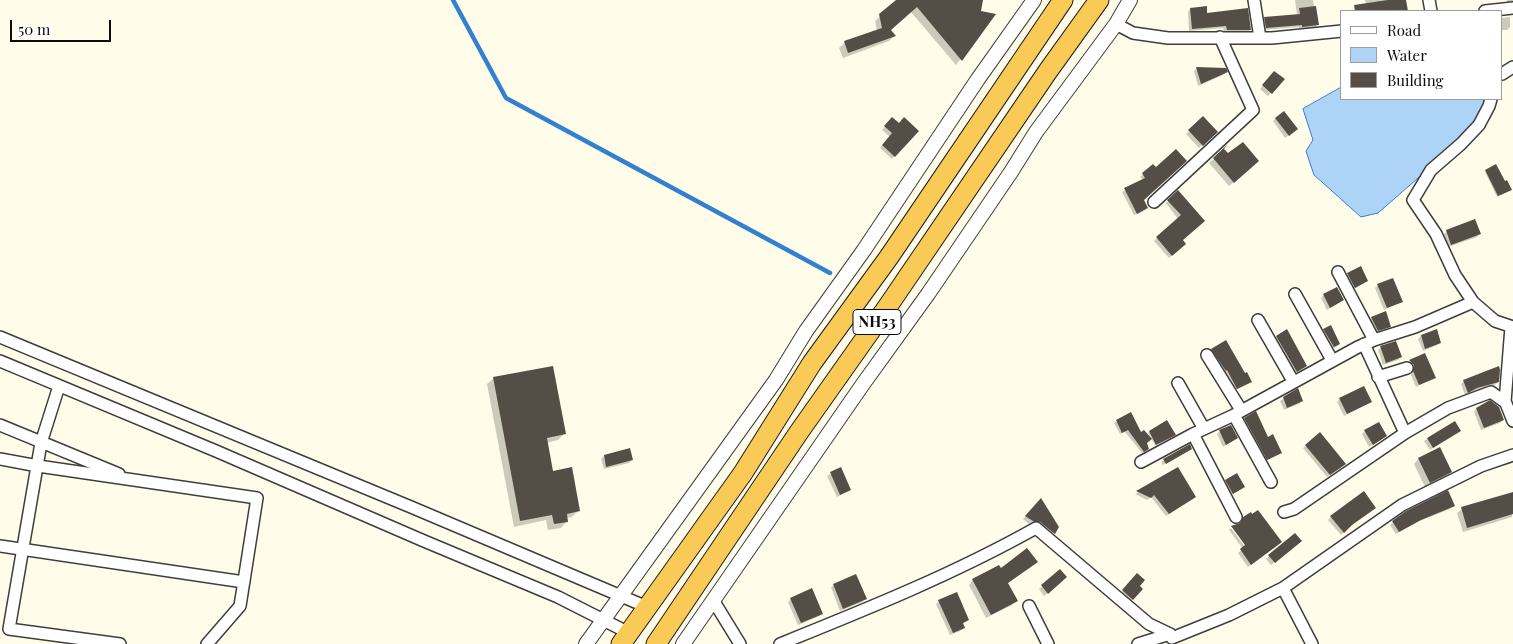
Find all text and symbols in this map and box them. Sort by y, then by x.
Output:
scale bar [12,10,114,42]
legend [1340,10,1503,100]
text: 50 m [18,19,50,39]
text: Road [1387,20,1421,40]
text: Water [1387,45,1427,65]
text: Building [1387,70,1443,90]
road number: NH53 [853,310,901,334]

